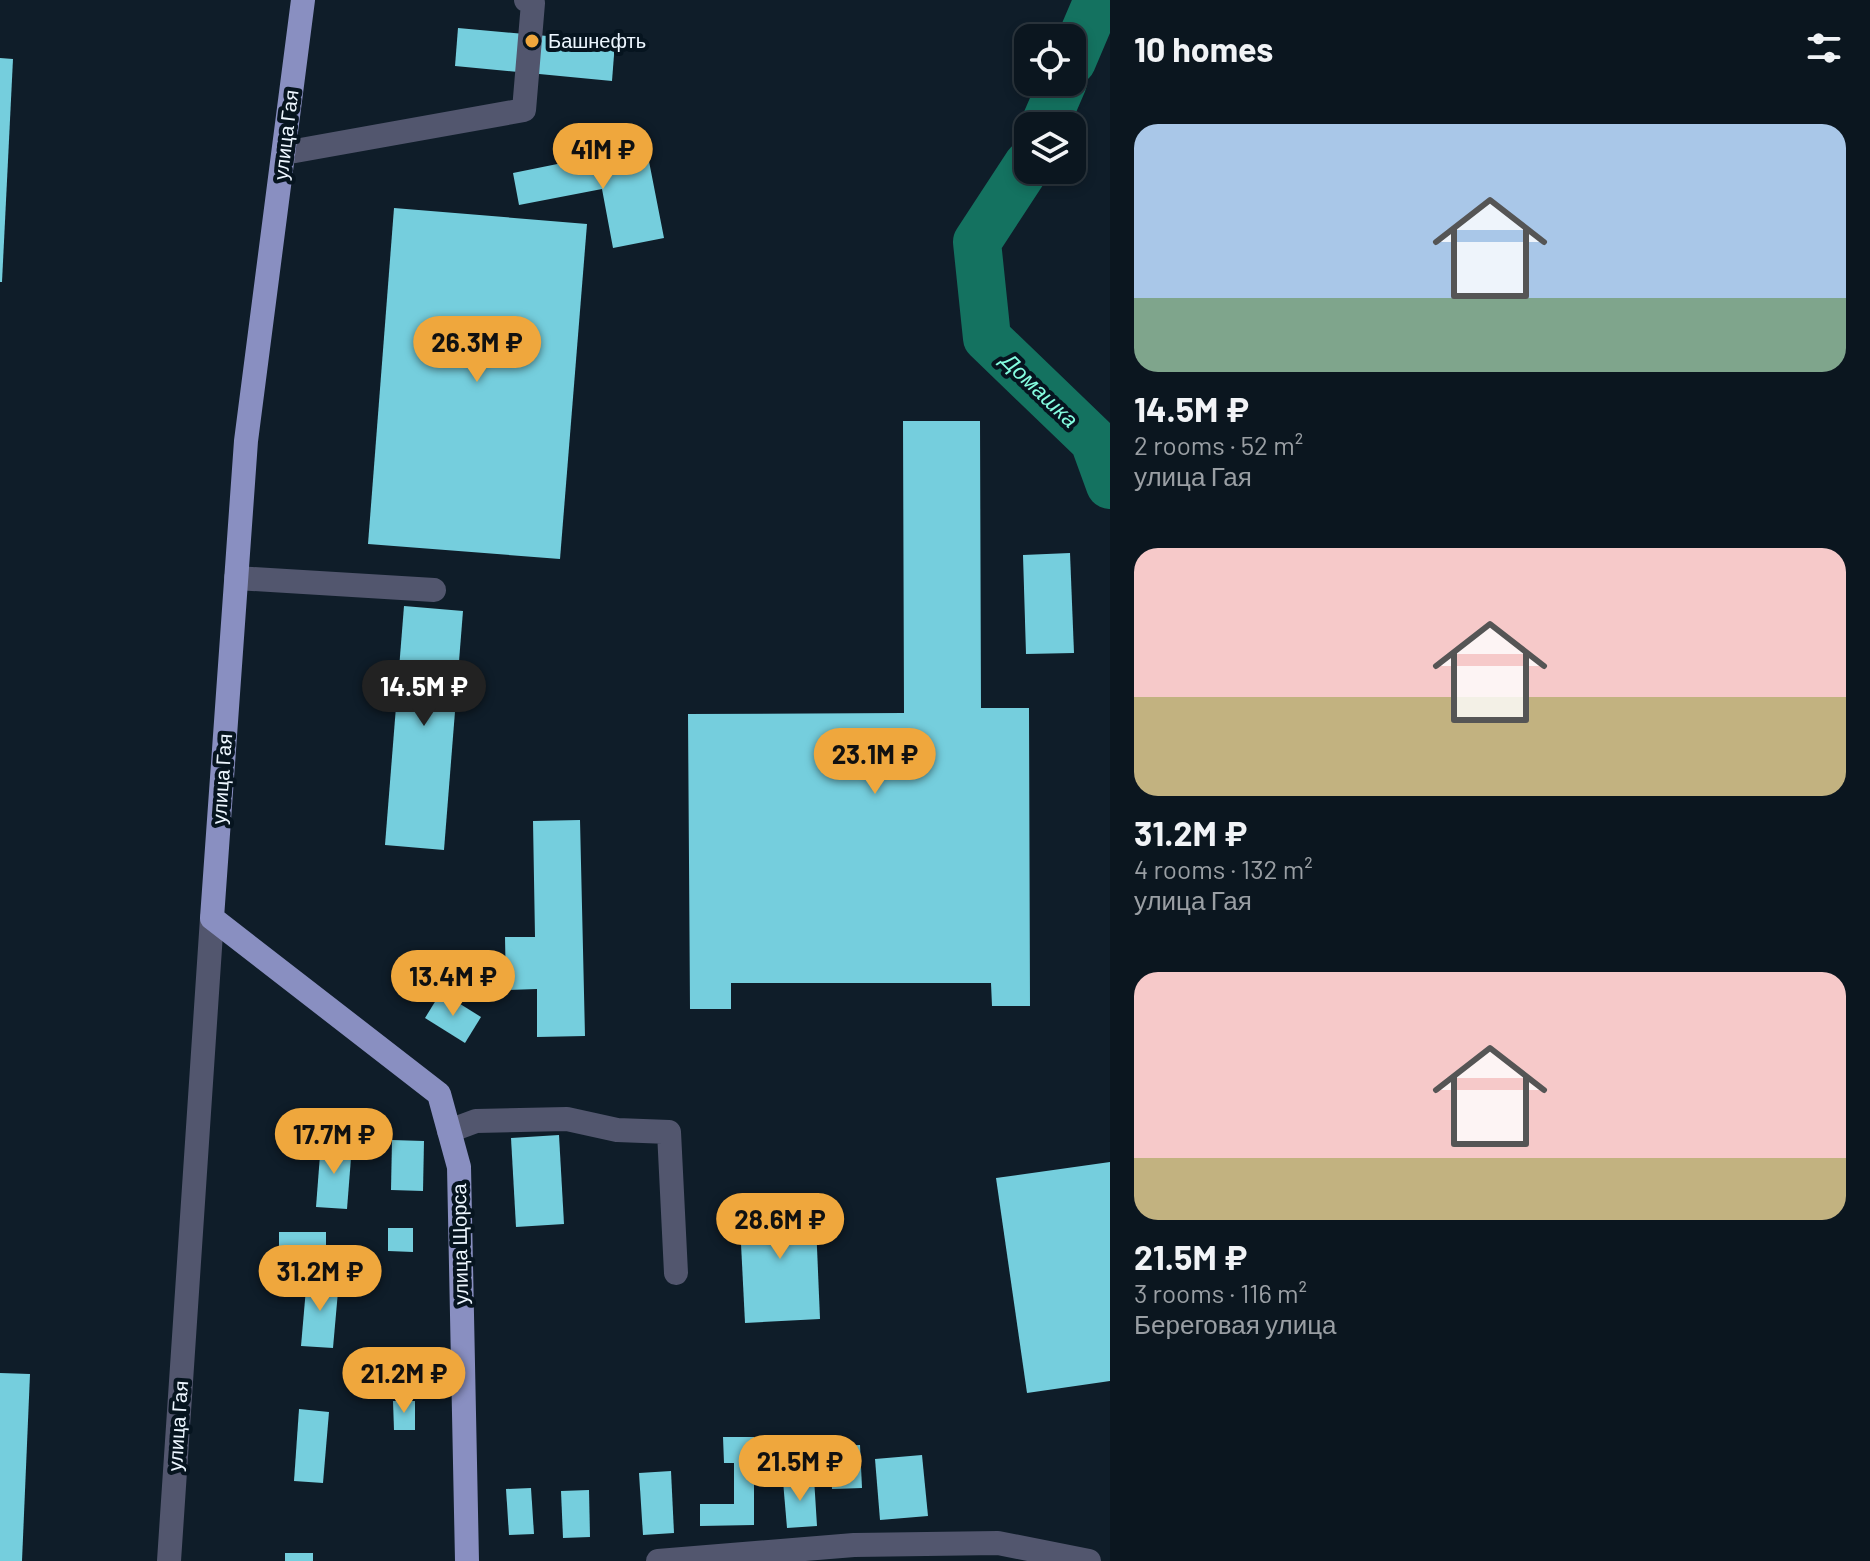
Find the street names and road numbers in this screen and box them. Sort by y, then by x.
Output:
street label: улица Гая [268,88,302,181]
street label: улица Гая [206,733,236,825]
street label: улица Щорса [446,1182,472,1305]
street label: улица Гая [162,1380,192,1472]

